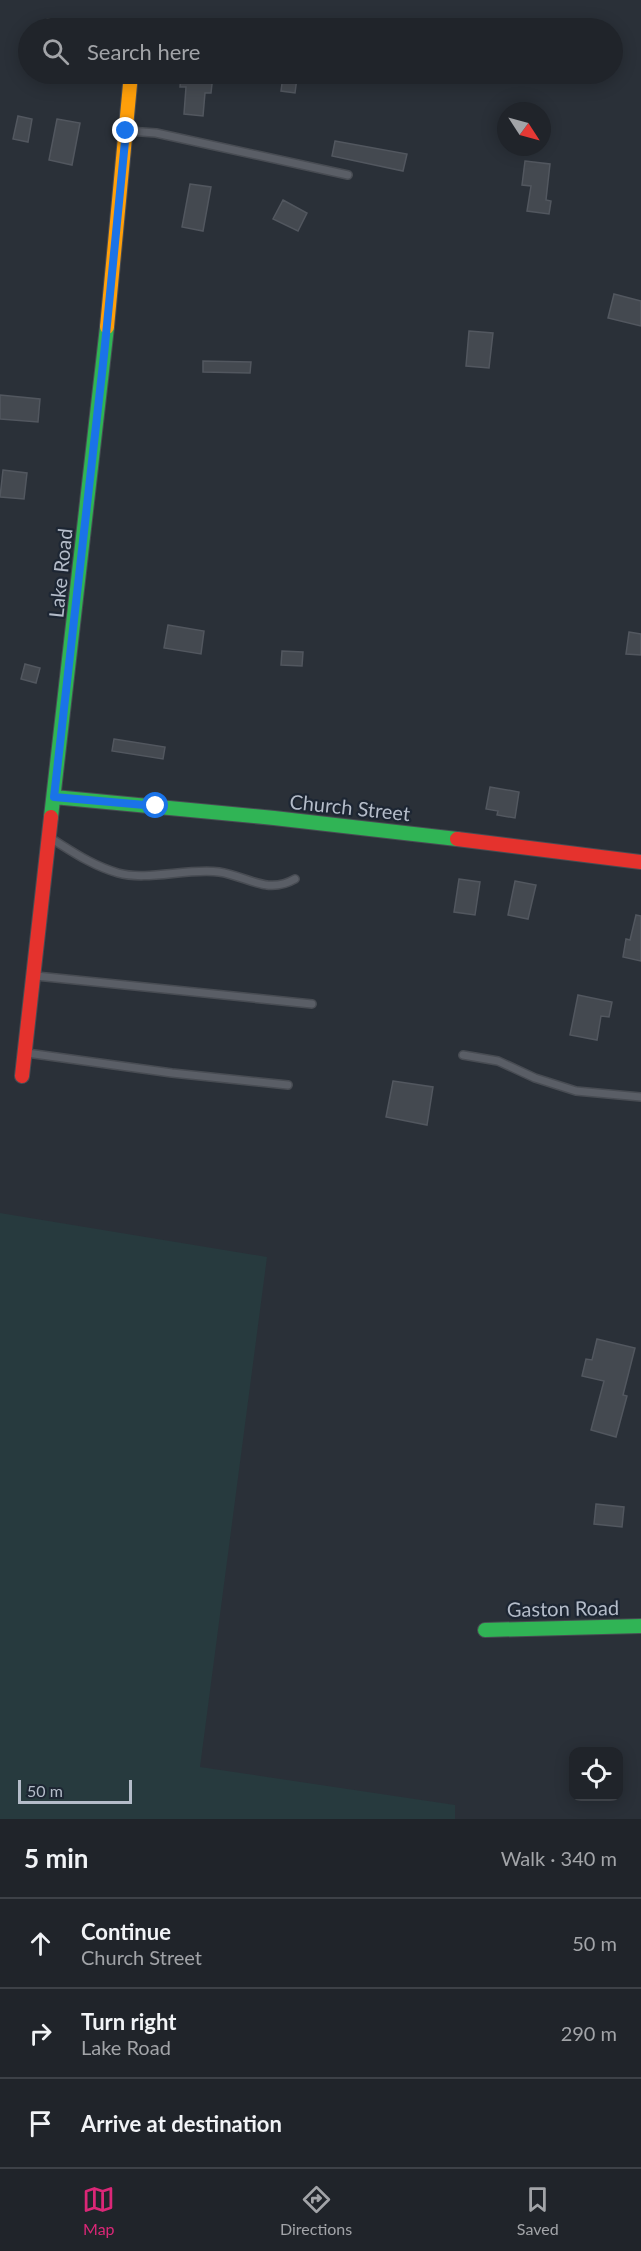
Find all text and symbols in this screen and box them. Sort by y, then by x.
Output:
search box [18,18,623,84]
icon: search [39,35,72,68]
text: Search here [87,38,200,65]
north arrow [497,102,551,156]
route end [112,117,138,143]
street label: Lake Road [43,527,77,619]
street label: Church Street [289,789,411,825]
route start [142,792,168,818]
street label: Gaston Road [507,1595,619,1621]
map controls [569,1747,623,1801]
button: locate [569,1747,623,1801]
scale bar [18,1777,132,1804]
text: 50 m [27,1781,63,1800]
text: 5 min [24,1842,88,1874]
text: Walk · 340 m [501,1846,617,1870]
text: Continue [81,1918,171,1945]
icon: ahead [24,1927,57,1960]
text: 50 m [572,1931,617,1955]
text: Church Street [81,1945,202,1969]
text: Turn right [81,2008,176,2035]
icon: right [24,2017,57,2050]
text: 290 m [561,2021,617,2045]
text: Lake Road [81,2035,171,2059]
icon: arrive [24,2107,57,2140]
text: Arrive at destination [81,2110,282,2137]
tab: Map [82,2183,115,2238]
tab: Directions [280,2183,352,2238]
tab: Saved [517,2183,559,2238]

